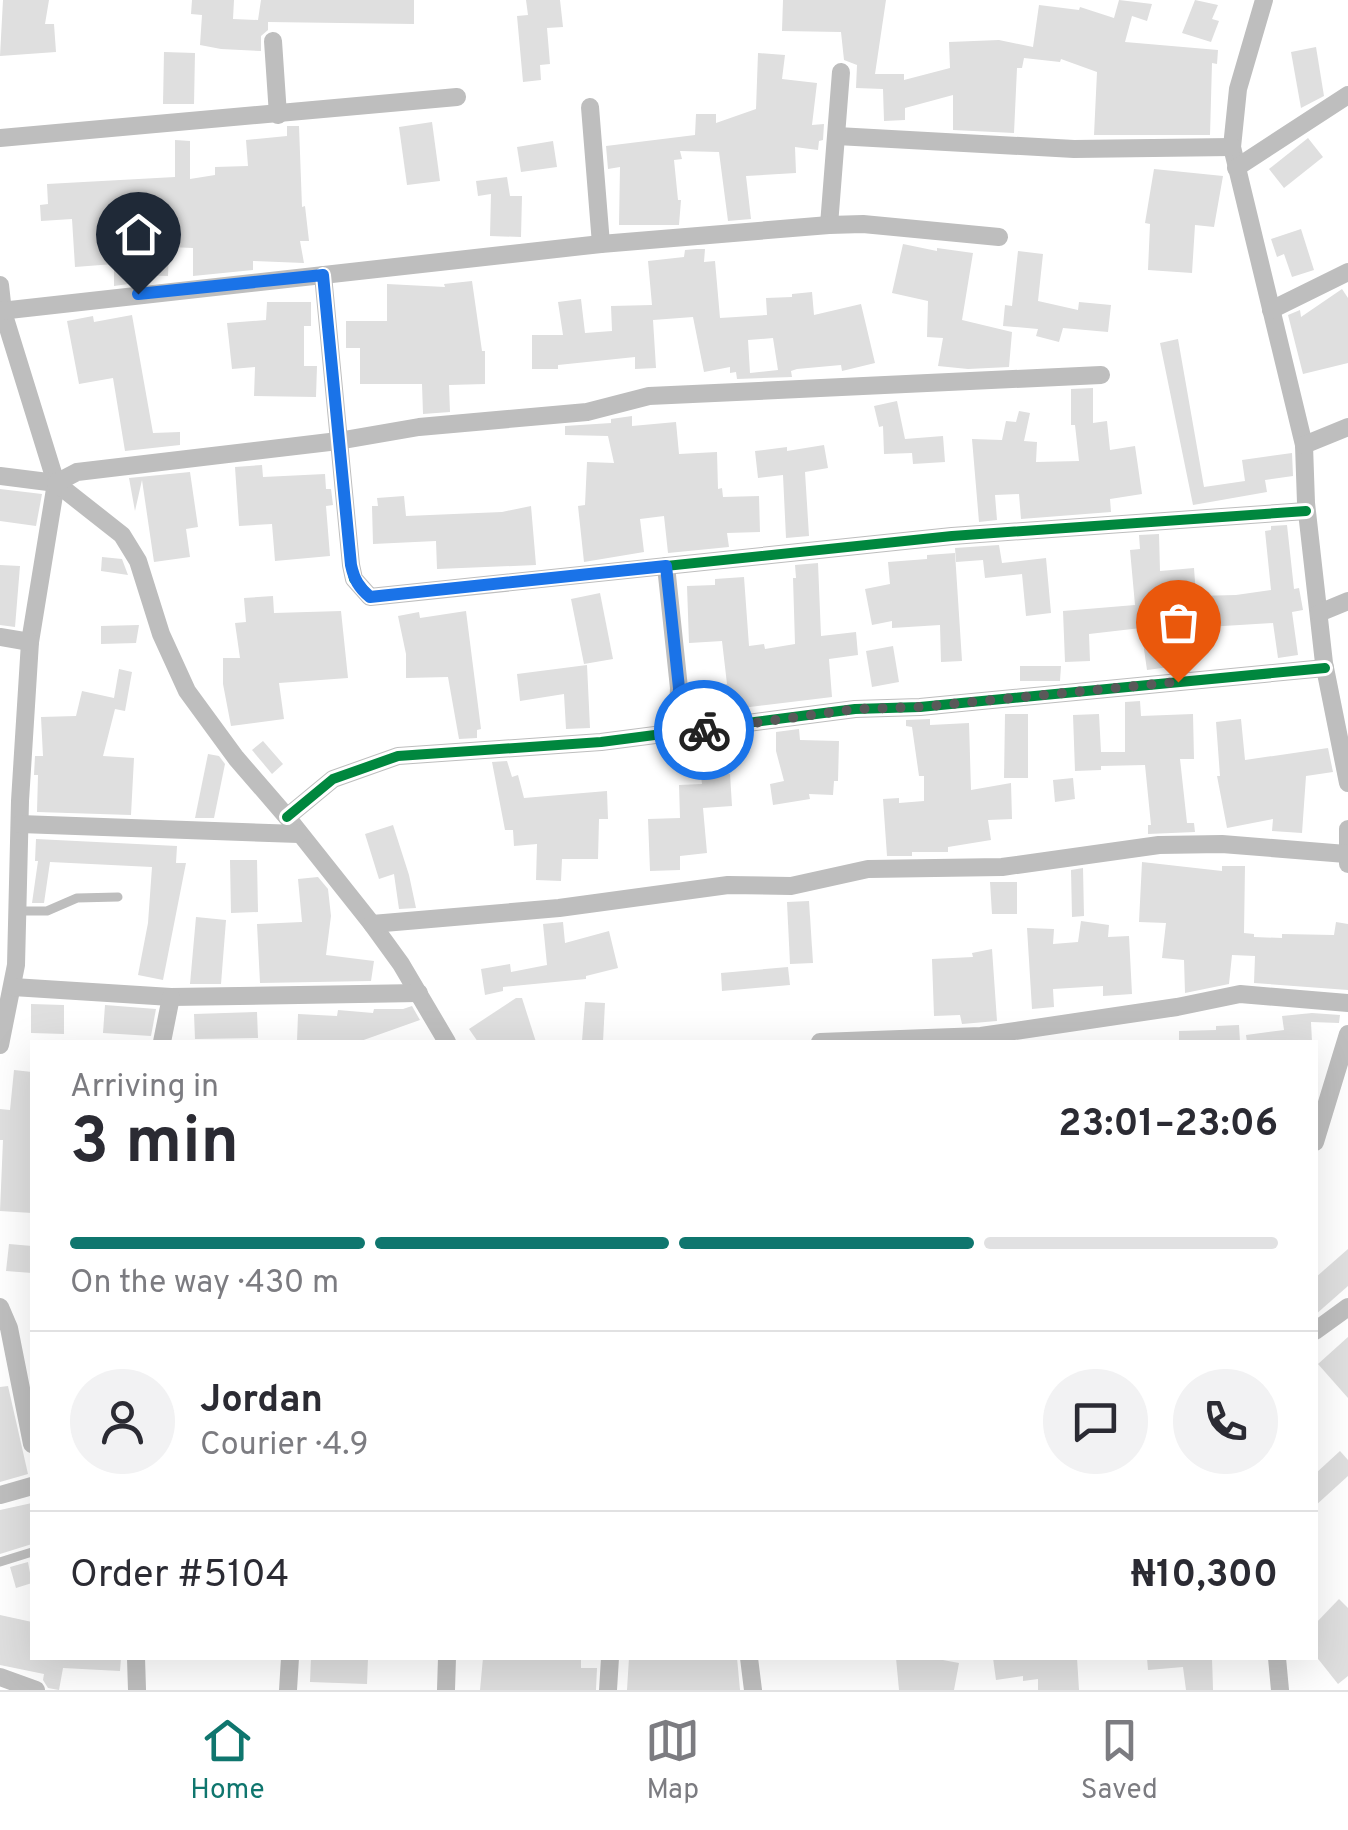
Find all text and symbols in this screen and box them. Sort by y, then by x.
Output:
pin [96,192,181,295]
icon: home [111,207,166,262]
pin [1136,580,1221,683]
icon: bag [1151,595,1206,650]
courier [654,680,754,780]
icon: bike [677,703,732,758]
text: Arriving in [70,1068,219,1108]
text: 23:01–23:06 [1058,1101,1278,1150]
text: 3 min [70,1104,239,1186]
text: On the way · 430 m [70,1264,339,1304]
button: person [70,1369,175,1474]
button: chat [1043,1369,1148,1474]
button: phone [1173,1369,1278,1474]
text: Jordan [200,1377,323,1426]
text: Courier · 4.9 [200,1426,369,1466]
text: Order #5104 [70,1552,289,1601]
text: ₦10,300 [1131,1552,1278,1601]
tab: Home [190,1713,265,1809]
tab: Map [645,1713,700,1809]
tab: Saved [1081,1713,1158,1809]

